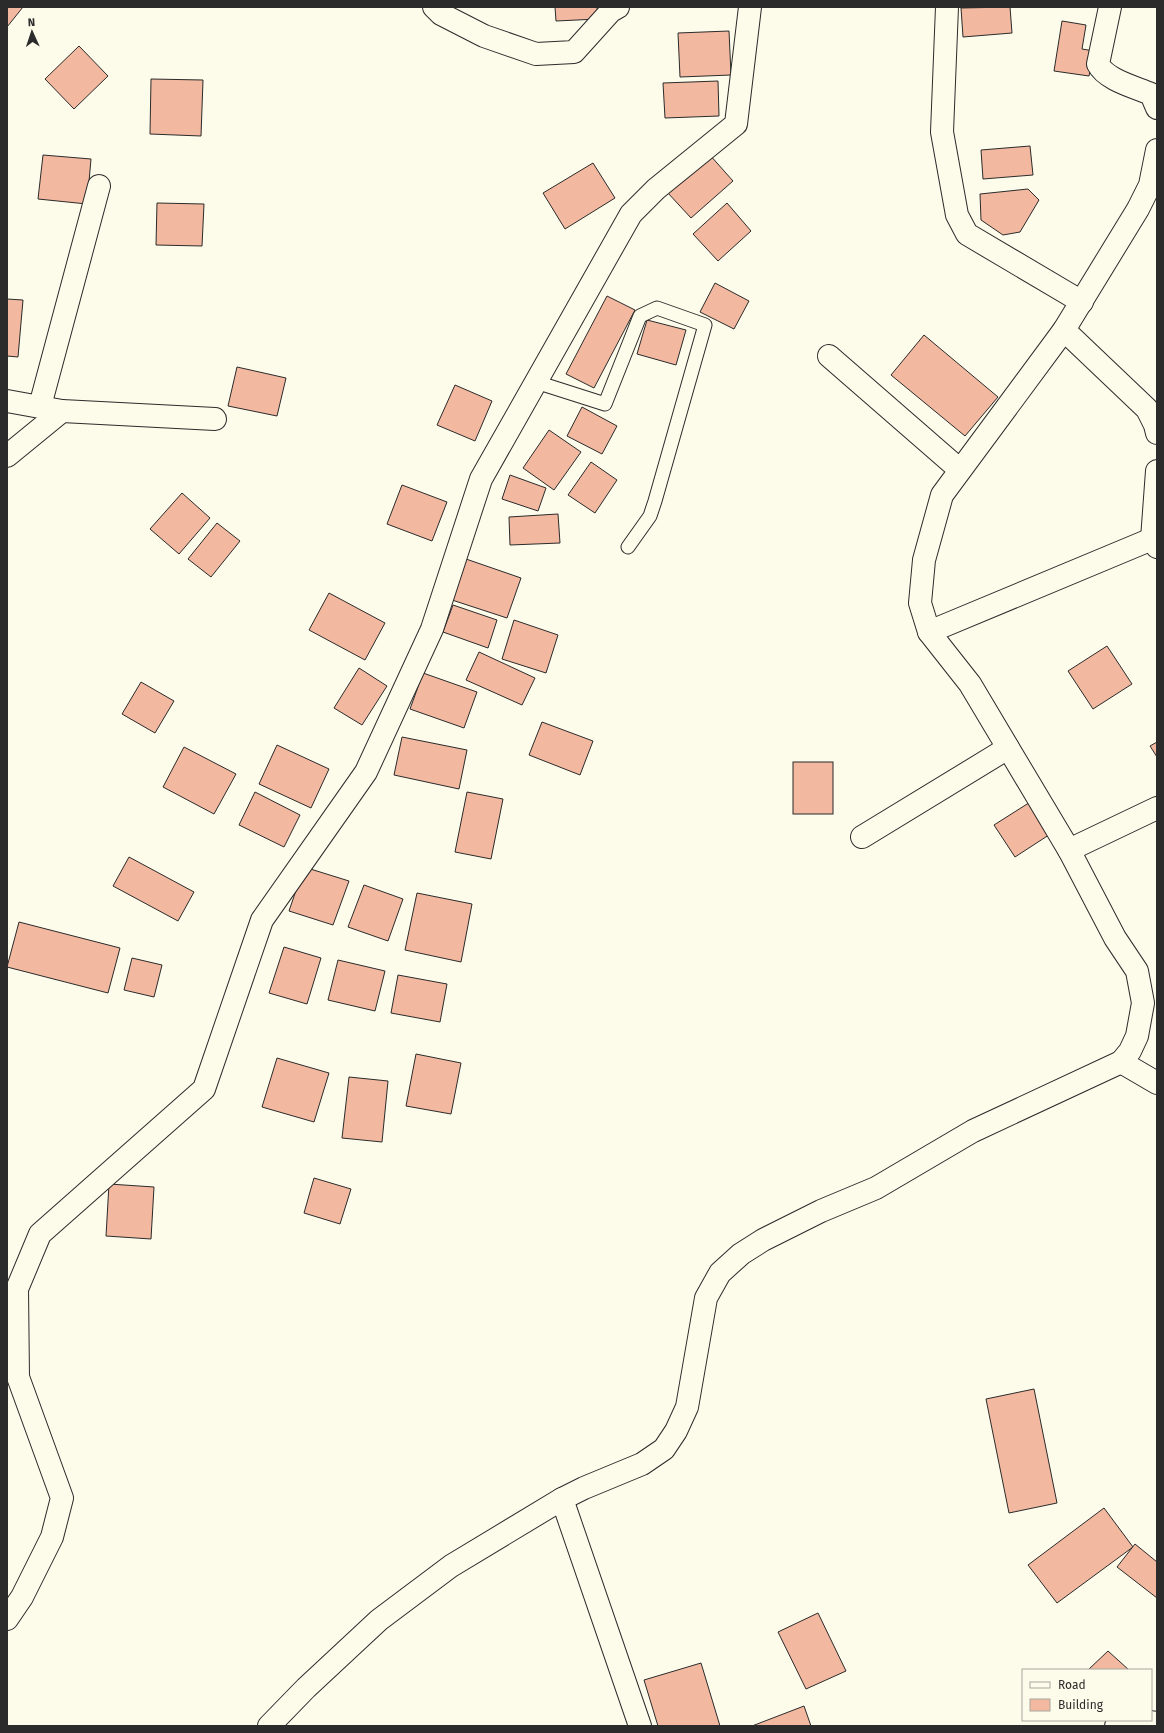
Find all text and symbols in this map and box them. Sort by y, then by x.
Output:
north arrow [12,12,52,52]
text: N [28,16,35,29]
legend [1022,1669,1152,1721]
text: Road [1058,1678,1086,1692]
text: Building [1058,1698,1104,1712]

